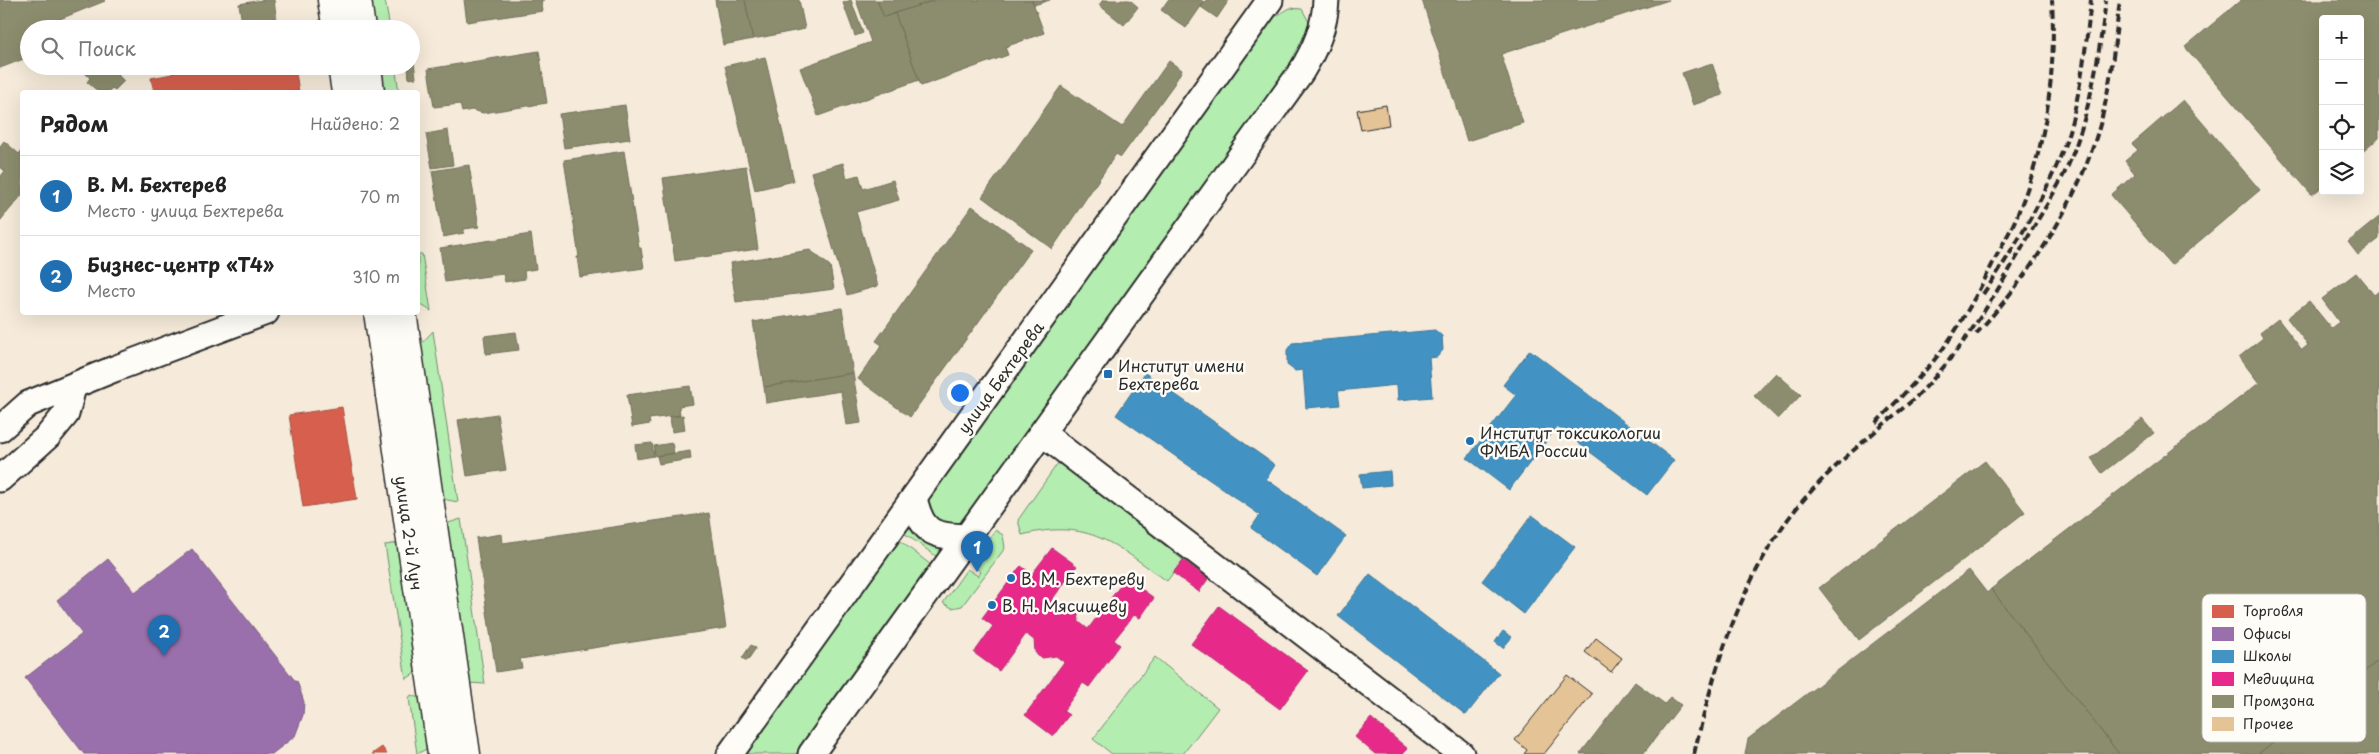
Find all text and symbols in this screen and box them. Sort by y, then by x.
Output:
map controls [2319,15,2364,195]
button: + [2319,15,2364,60]
search box [20,20,420,75]
icon: search [38,34,66,62]
text: Поиск [78,34,136,62]
button: − [2319,60,2364,105]
button: locate [2319,105,2364,150]
text: Рядом [40,107,108,139]
text: Найдено: 2 [310,111,400,135]
button: layers [2319,150,2364,195]
text: В. М. Бехтерев [87,170,227,198]
text: 1 [52,184,60,208]
text: 70 m [360,184,400,208]
text: Место · улица Бехтерева [87,198,283,222]
text: Бизнес-центр «Т4» [87,250,274,278]
text: 2 [50,264,62,288]
text: 310 m [352,264,400,288]
text: Место [87,278,136,302]
street label: улица Бехтерева [951,316,1049,438]
place label: Институт имени Бехтерева [1118,353,1245,395]
marker: Институт имени Бехтерева [1102,368,1114,380]
your location [947,380,973,406]
place label: Институт токсикологии ФМБА России [1480,420,1661,462]
marker: Институт токсикологии ФМБА России [1464,435,1476,447]
street label: улица 2-й Луч [390,474,430,592]
pin: 1 [961,531,993,572]
place label: В. М. Бехтереву [1021,566,1145,590]
marker: В. М. Бехтереву [1005,572,1017,584]
place label: В. Н. Мясищеву [1002,593,1127,617]
legend [2202,594,2366,742]
marker: В. Н. Мясищеву [986,599,998,611]
text: Торговля [2243,600,2304,621]
pin: 2 [148,615,180,656]
text: Офисы [2243,623,2291,644]
text: Школы [2243,645,2292,666]
text: Медицина [2243,668,2315,689]
text: Промзона [2243,690,2314,711]
text: Прочее [2243,713,2294,734]

